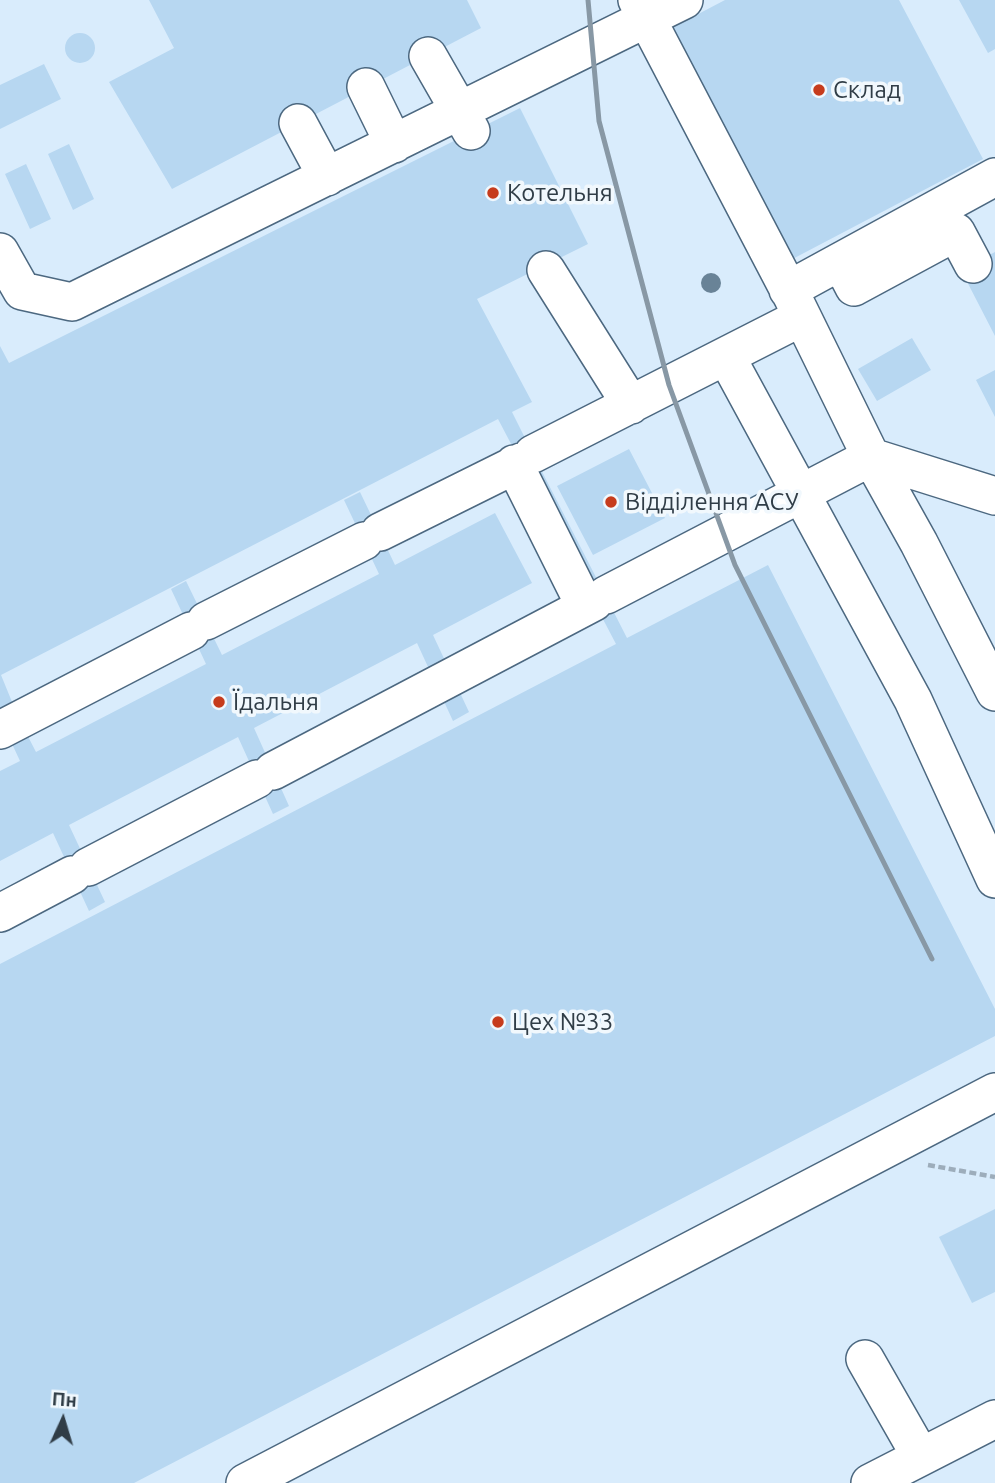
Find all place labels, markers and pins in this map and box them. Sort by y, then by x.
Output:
place label: Склад [833,76,901,104]
marker: Склад [811,82,827,98]
place label: Котельня [507,179,613,207]
marker: Котельня [485,185,501,201]
place label: Відділення АСУ [625,488,798,516]
marker: Відділення АСУ [603,494,619,510]
place label: Їдальня [233,688,319,716]
marker: Їдальня [211,694,227,710]
place label: Цех №33 [512,1008,613,1036]
marker: Цех №33 [490,1014,506,1030]

